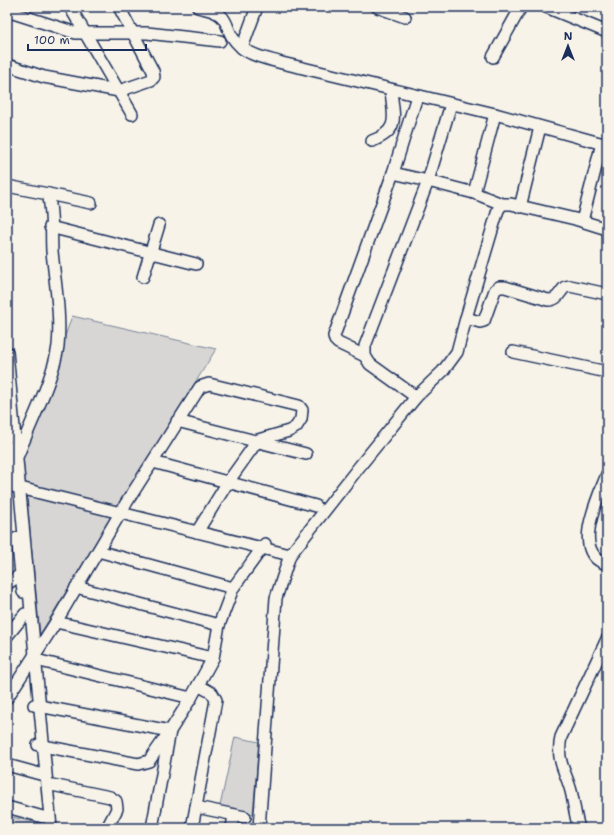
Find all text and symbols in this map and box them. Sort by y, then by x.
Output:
scale bar [28,26,146,52]
north arrow [548,26,588,66]
text: N [564,29,573,44]
text: 100 m [34,32,70,48]

